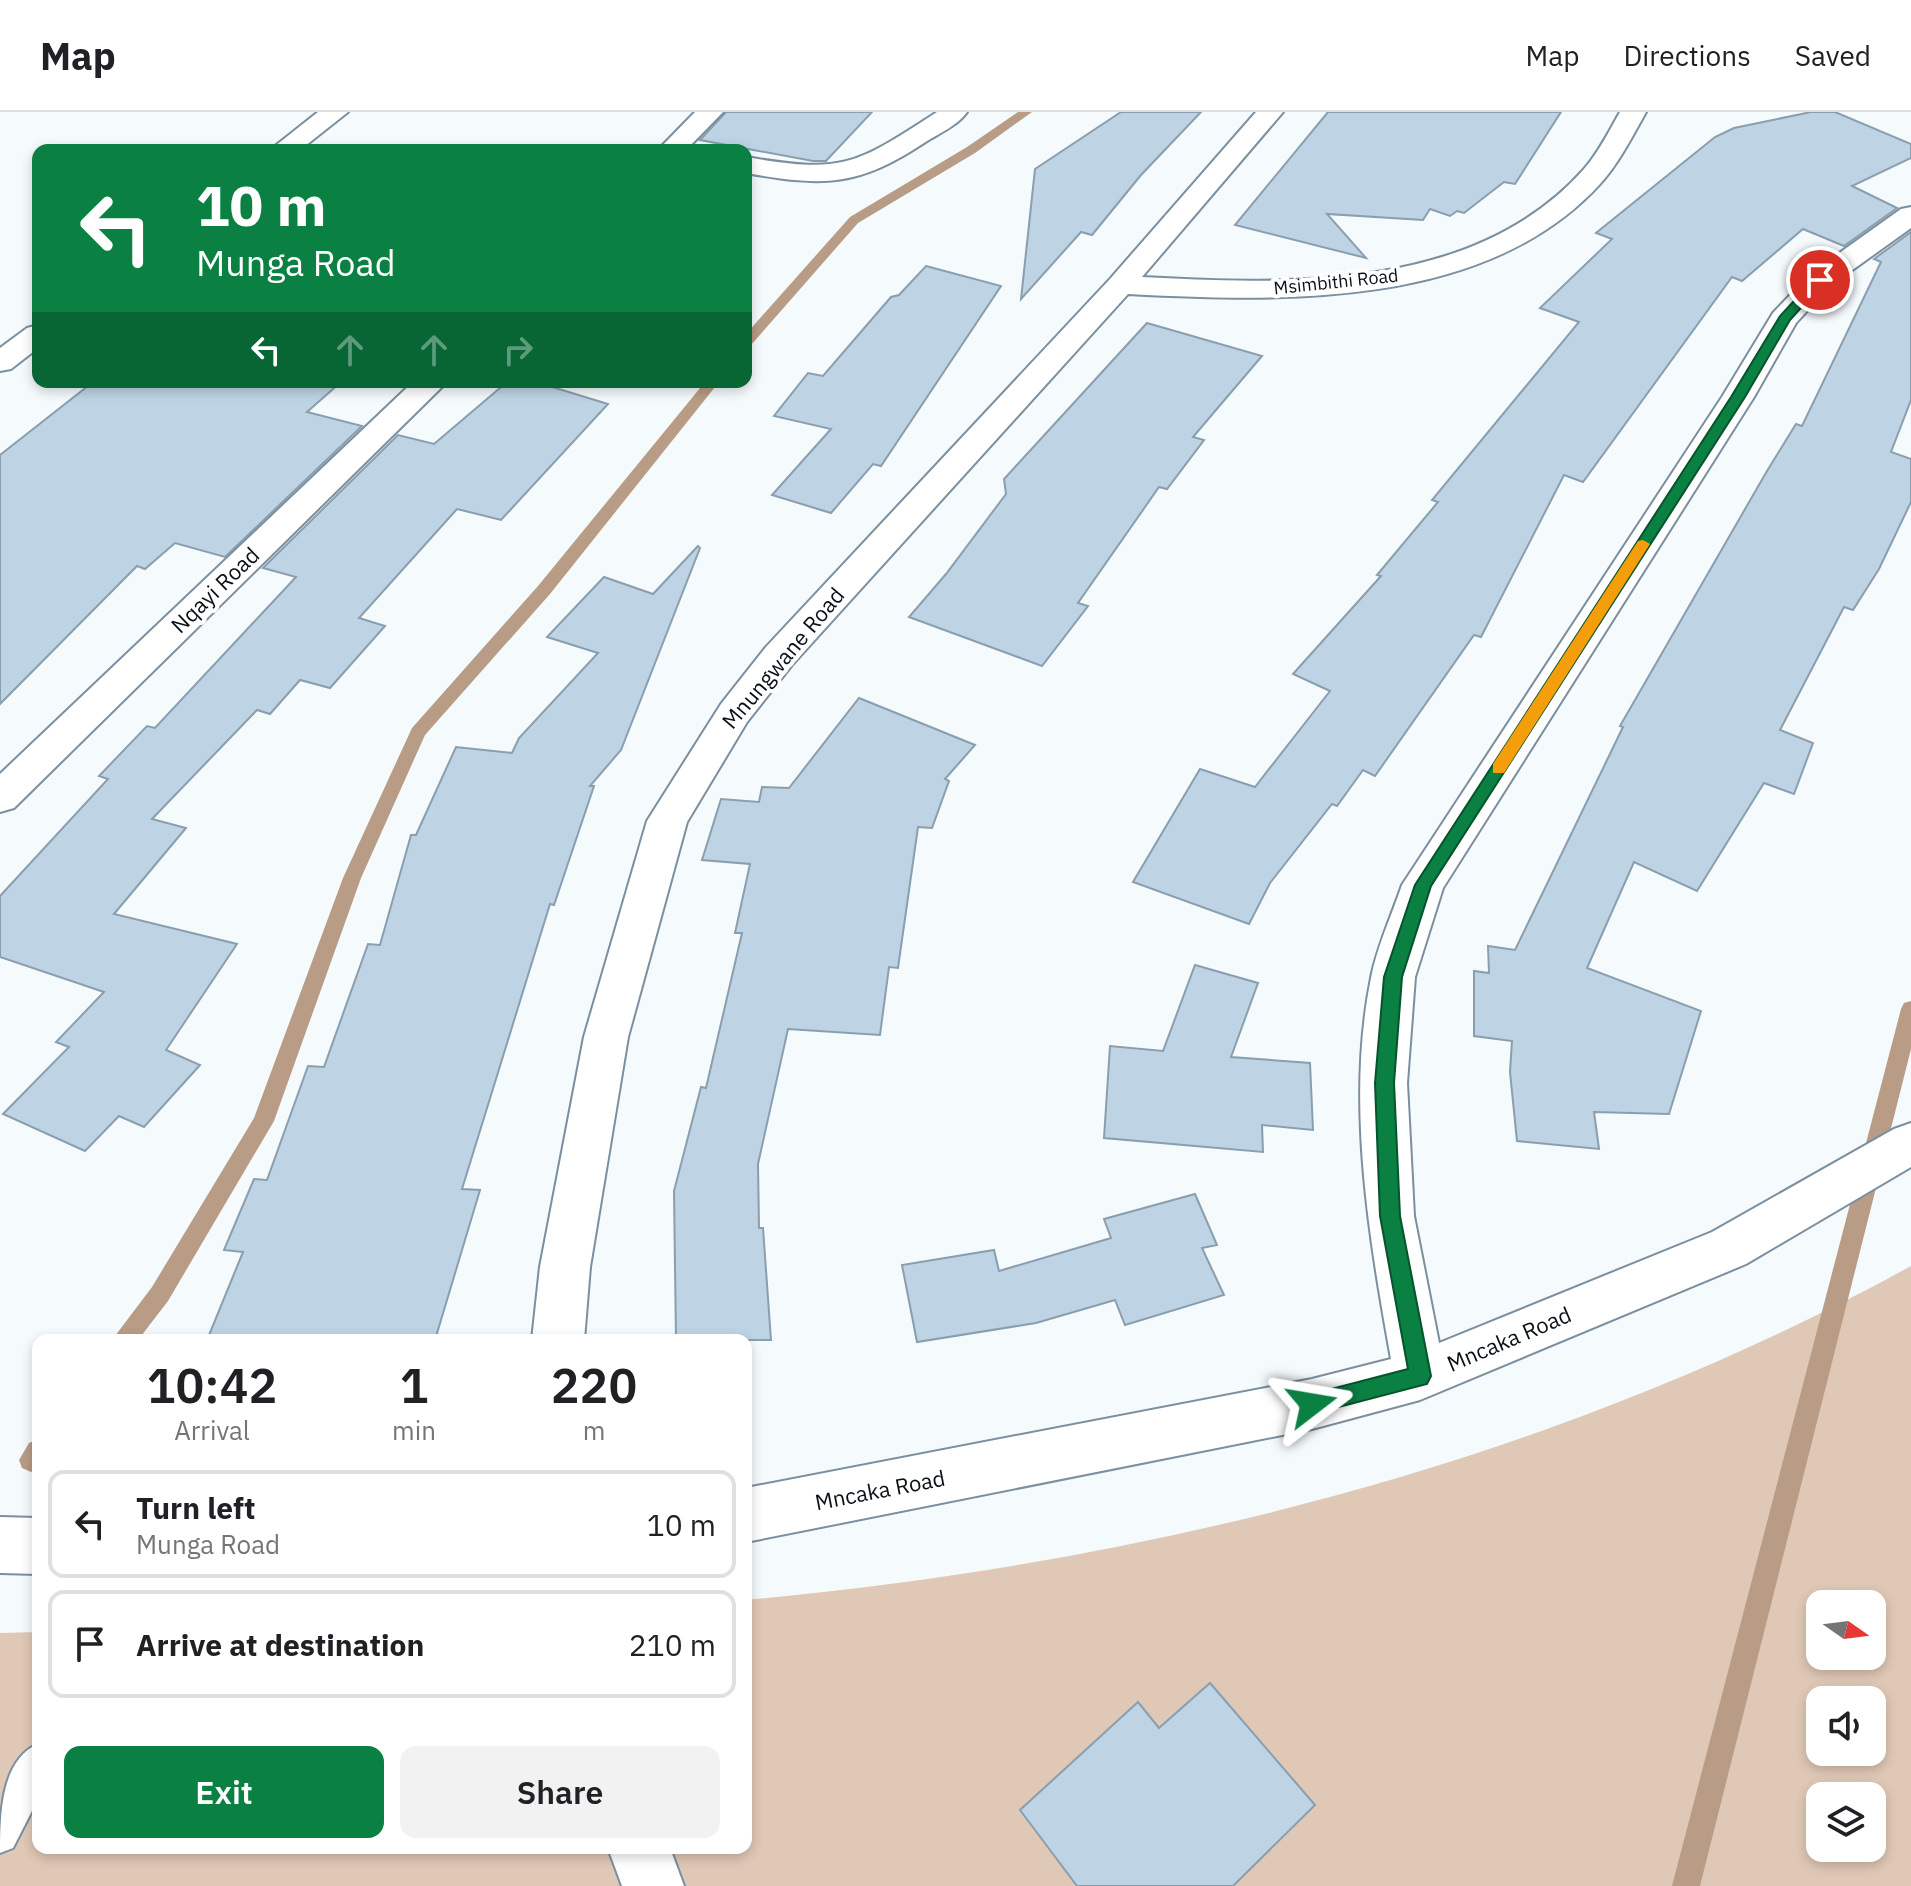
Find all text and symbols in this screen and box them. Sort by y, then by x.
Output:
text: Map [40,31,116,80]
text: Map [1525,37,1579,74]
text: Directions [1623,37,1751,74]
text: Saved [1795,37,1871,74]
text: 10 m [196,169,326,241]
icon: left [64,176,168,280]
text: Munga Road [196,239,396,286]
pin [1786,246,1854,314]
icon: arrive [1798,258,1842,302]
street label: Msimbithi Road [1272,264,1399,299]
icon: left [244,328,288,372]
icon: ahead [328,328,372,372]
icon: ahead [412,328,456,372]
icon: right [496,328,540,372]
street label: Nqayi Road [164,540,265,639]
street label: Mnungwane Road [715,581,850,734]
street label: Mncaka Road [1442,1299,1575,1378]
text: 10:42 [147,1354,277,1416]
text: 1 [400,1354,428,1416]
text: 220 [551,1354,637,1416]
position arrow [1270,1362,1354,1446]
text: Arrival [174,1413,250,1447]
text: min [392,1413,436,1447]
text: m [583,1413,605,1447]
street label: Mncaka Road [812,1463,948,1516]
text: Turn left [136,1488,255,1527]
icon: left [68,1502,112,1546]
text: 10 m [647,1505,716,1544]
text: Munga Road [136,1527,280,1561]
north arrow [1806,1590,1886,1670]
map controls [1806,1590,1886,1862]
icon: arrive [68,1622,112,1666]
text: Arrive at destination [136,1625,424,1664]
text: 210 m [629,1625,716,1664]
button: sound [1806,1686,1886,1766]
button: Exit [64,1746,384,1838]
button: Share [400,1746,720,1838]
button: layers [1806,1782,1886,1862]

